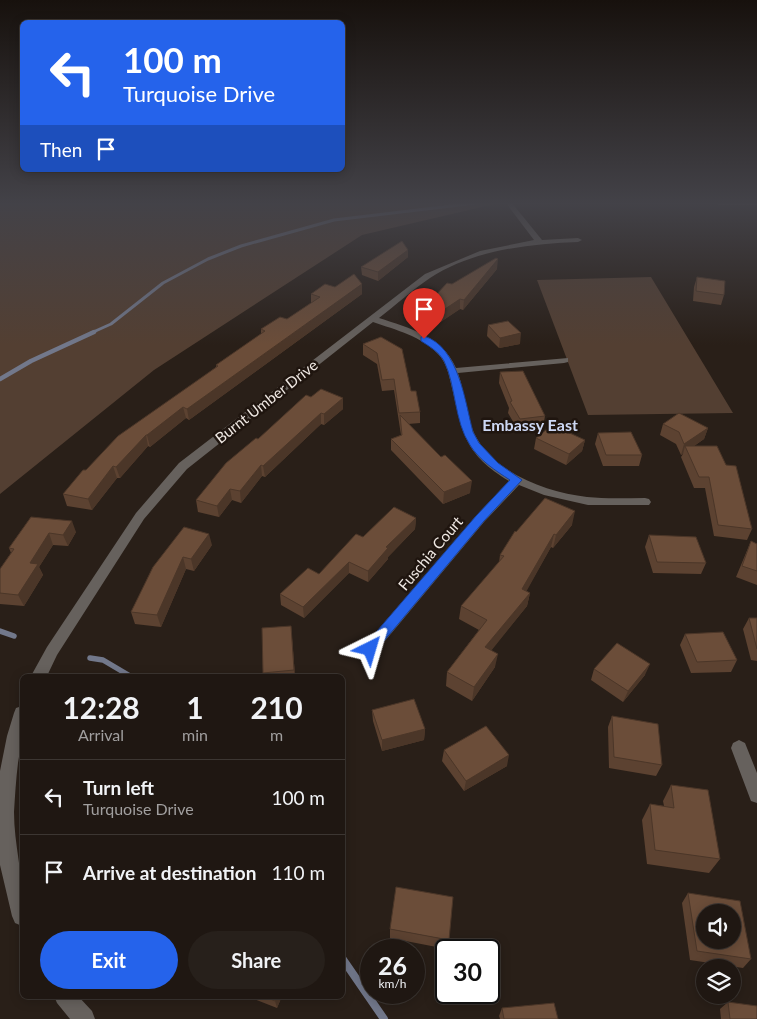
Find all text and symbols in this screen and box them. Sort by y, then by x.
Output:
text: 100 m [123,38,222,80]
icon: left [40,40,105,105]
text: Turquoise Drive [123,80,275,107]
icon: arrive [92,135,120,163]
text: Then [40,138,82,161]
pin [403,288,445,339]
icon: arrive [410,295,438,323]
street label: Burnt Umber Drive [211,355,321,447]
district label: Embassy East [482,415,578,434]
street label: Fuschia Court [394,512,466,594]
position arrow [343,622,395,674]
text: 12:28 [62,689,140,725]
text: 1 [186,689,204,725]
text: 210 [250,689,303,725]
text: Arrival [78,725,124,744]
text: min [182,725,208,744]
text: m [270,725,283,744]
text: Turn left [83,776,154,799]
icon: left [40,783,68,811]
text: 100 m [271,786,325,809]
text: Turquoise Drive [83,799,194,818]
icon: arrive [40,858,68,886]
text: Arrive at destination [83,861,256,884]
text: 110 m [271,861,325,884]
map controls [696,904,741,1004]
button: sound [696,904,741,949]
button: Exit [40,931,178,989]
button: Share [188,931,325,989]
speed limit sign: 30 [435,939,500,1004]
text: 26 [378,950,407,980]
button: layers [696,959,741,1004]
text: km/h [378,976,407,991]

